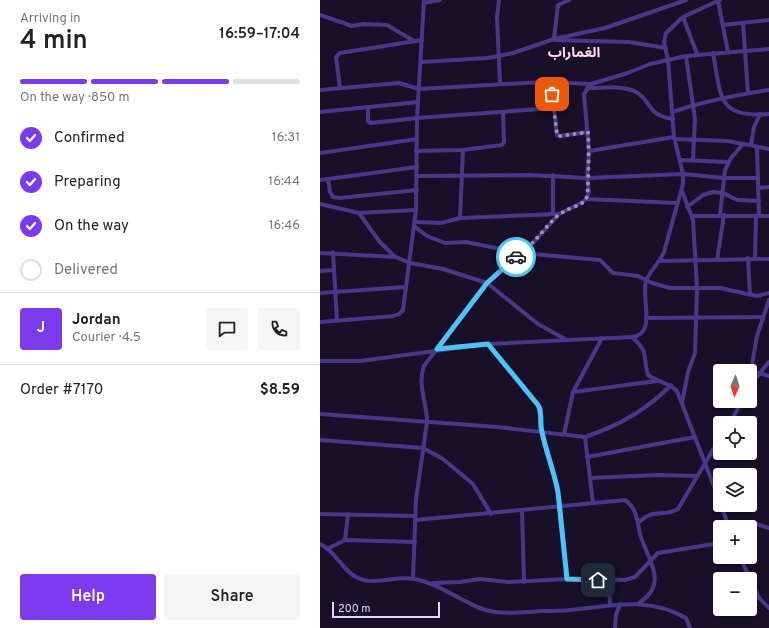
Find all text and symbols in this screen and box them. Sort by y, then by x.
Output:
text: Arriving in [20,11,81,27]
text: 4 min [20,25,88,58]
text: 16:59–17:04 [219,25,300,44]
district label: الغماراب [548,45,600,62]
pin [535,77,569,111]
icon: bag [541,83,563,105]
text: On the way · 850 m [20,90,130,106]
icon: check [20,127,42,149]
text: Confirmed [54,129,125,148]
text: 16:31 [272,130,300,146]
icon: check [20,171,42,193]
text: Preparing [54,173,121,192]
text: 16:44 [268,174,300,190]
icon: check [20,215,42,237]
text: On the way [54,217,129,236]
text: 16:46 [269,218,300,234]
courier [496,237,536,277]
icon: car [505,246,527,268]
text: Delivered [54,261,118,280]
button: chat [206,308,248,350]
button: phone [258,308,300,350]
text: Jordan [72,311,121,330]
text: J [37,319,45,338]
text: Courier · 4.5 [72,330,141,346]
north arrow [713,364,757,408]
map controls [713,364,757,616]
text: Order #7170 [20,381,103,400]
text: $8.59 [260,381,300,400]
button: locate [713,416,757,460]
button: layers [713,468,757,512]
button: + [713,520,757,564]
pin [581,563,615,597]
icon: home [587,569,609,591]
button: − [713,572,757,616]
button: Help [20,574,156,620]
button: Share [164,574,300,620]
scale bar [332,600,440,619]
text: 200 m [338,602,371,616]

